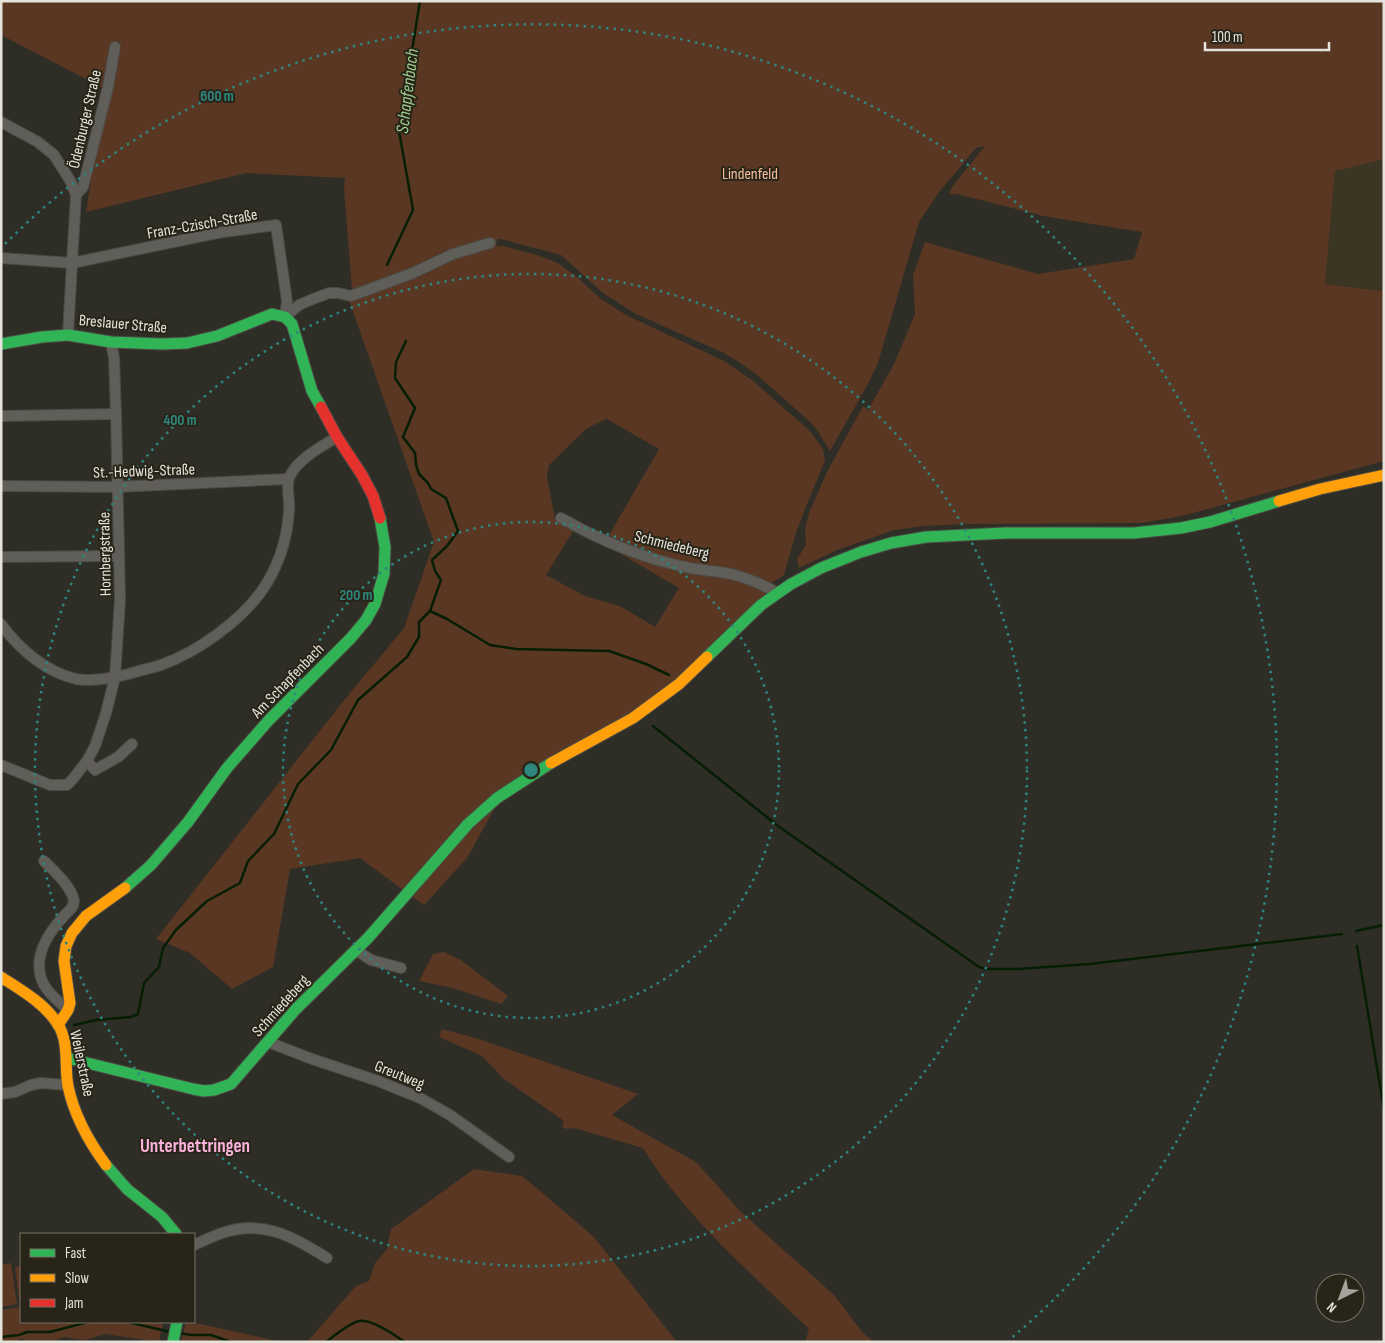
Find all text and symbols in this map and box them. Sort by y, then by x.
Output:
scale bar [1205,20,1329,52]
text: 100 m [1212,28,1243,47]
water label: Schapfenbach [392,47,423,135]
street label: Ödenburger Straße [65,68,106,170]
text: 600 m [200,87,234,106]
park label: Lindenfeld [722,165,778,184]
street label: Franz-Czisch-Straße [146,205,259,244]
street label: Breslauer Straße [78,311,168,338]
text: 400 m [163,411,197,430]
street label: St.-Hedwig-Straße [93,460,195,483]
street label: Hornbergstraße [95,512,116,596]
street label: Schmiedeberg [632,527,711,564]
text: 200 m [339,586,373,605]
street label: Am Schapfenbach [247,640,328,723]
centre of rings [522,761,540,779]
street label: Schmiedeberg [248,971,314,1041]
street label: Weilerstraße [65,1028,98,1098]
street label: Greutweg [372,1057,427,1094]
district label: Unterbettringen [140,1135,250,1158]
legend [20,1233,195,1323]
text: Fast [65,1244,87,1263]
text: Slow [65,1269,89,1288]
north arrow [1315,1273,1365,1323]
text: Jam [64,1294,83,1313]
text: N [1323,1298,1340,1316]

